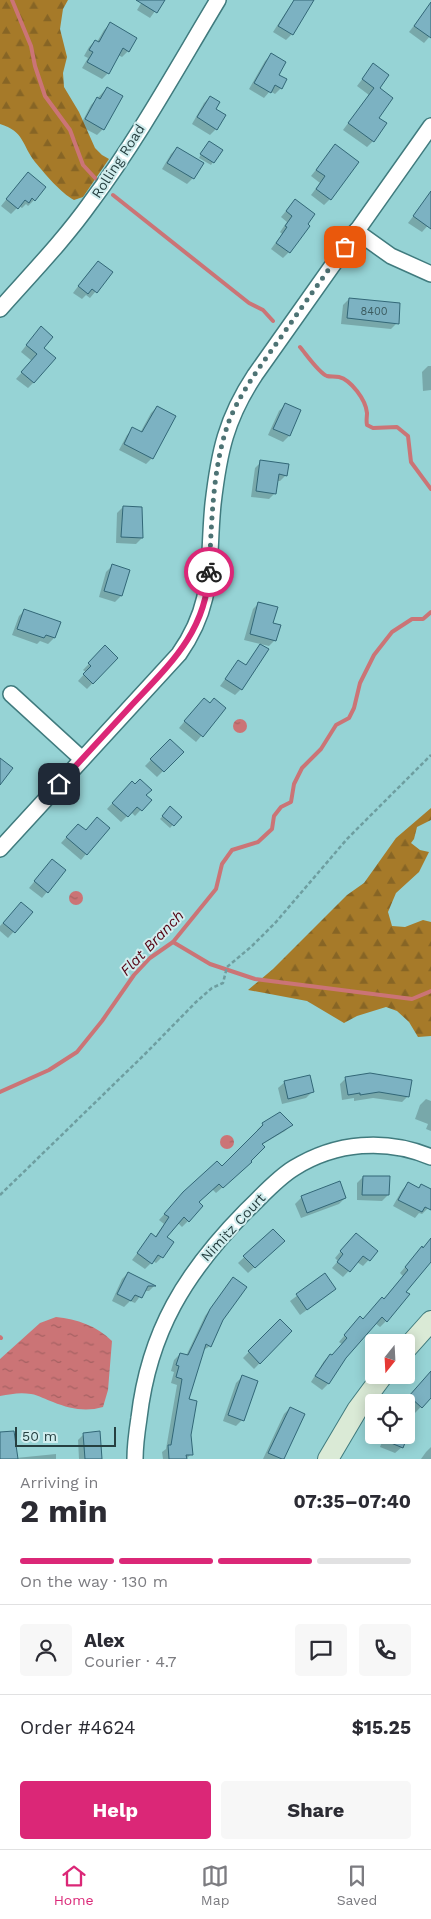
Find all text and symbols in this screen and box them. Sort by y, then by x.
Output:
street label: Rolling Road [88,121,148,201]
pin [324,226,366,268]
icon: bag [331,233,359,261]
house number: 8400 [360,305,388,318]
courier [184,547,234,597]
icon: bike [195,558,223,586]
pin [38,763,80,805]
icon: home [45,770,73,798]
water label: Flat Branch [116,907,188,979]
street label: Nimitz Court [197,1190,269,1264]
north arrow [365,1334,415,1384]
map controls [365,1334,415,1444]
button: locate [365,1394,415,1444]
scale bar [15,1424,116,1447]
text: 50 m [22,1428,57,1444]
text: Arriving in [20,1473,98,1492]
text: 07:35–07:40 [294,1490,411,1513]
text: 2 min [20,1492,108,1530]
text: On the way · 130 m [20,1572,168,1591]
button: person [20,1624,72,1676]
button: chat [295,1624,347,1676]
button: phone [359,1624,411,1676]
text: Alex [84,1629,125,1652]
text: Courier · 4.7 [84,1652,177,1671]
text: Order #4624 [20,1716,136,1739]
text: $15.25 [352,1716,411,1739]
button: Help [20,1781,211,1839]
button: Share [221,1781,411,1839]
tab: Home [54,1862,94,1908]
tab: Map [201,1862,229,1908]
tab: Saved [337,1862,377,1908]

